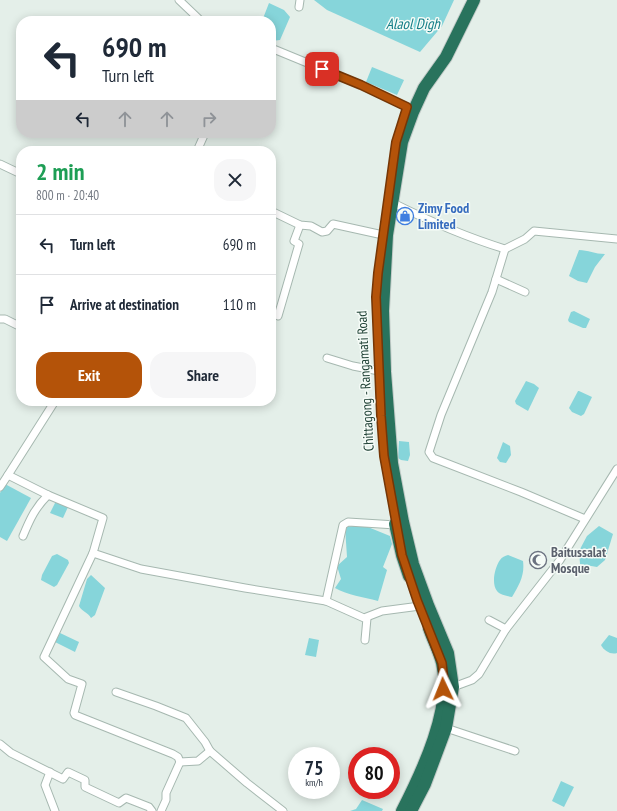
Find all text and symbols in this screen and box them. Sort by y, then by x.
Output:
water label: Alaol Digh [386,14,441,33]
text: 690 m [102,28,166,65]
icon: left [36,32,88,84]
pin [305,52,339,86]
icon: arrive [311,58,333,80]
text: Turn left [102,64,154,87]
icon: left [72,108,94,130]
icon: ahead [114,108,136,130]
icon: ahead [156,108,178,130]
icon: right [198,108,220,130]
text: 2 min [36,156,84,187]
button: close [214,159,256,201]
text: 800 m · 20:40 [36,187,99,204]
place label: Zimy Food Limited [418,199,469,233]
shop icon: Zimy Food Limited [395,206,415,226]
icon: left [36,234,58,256]
text: Turn left [70,235,115,254]
text: 690 m [223,235,256,254]
icon: arrive [36,294,58,316]
text: Arrive at destination [70,295,179,314]
text: 110 m [223,295,256,314]
street label: Chittagong - Rangamati Road [352,310,378,452]
button: Exit [36,352,142,398]
button: Share [150,352,256,398]
place label: Baitussalat Mosque [551,543,606,577]
mosque icon: Baitussalat Mosque [528,550,548,570]
position arrow [422,668,464,710]
speed limit sign: 80 [348,747,400,799]
text: 75 [304,755,324,781]
text: km/h [305,776,323,789]

